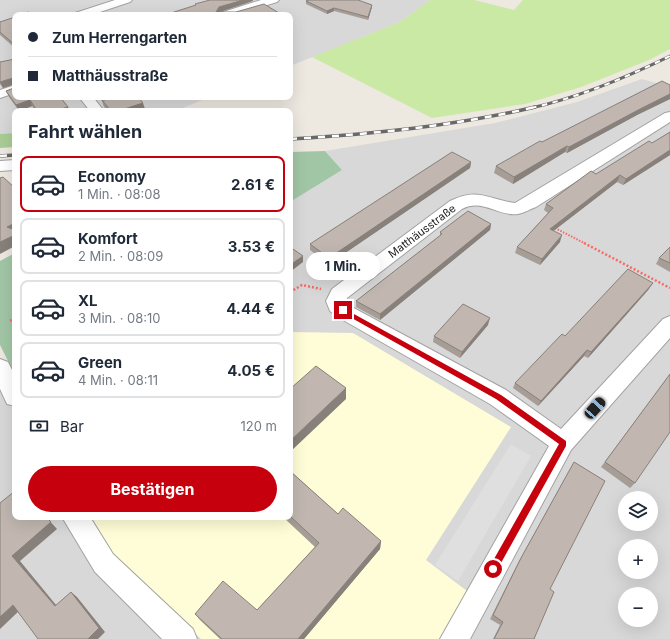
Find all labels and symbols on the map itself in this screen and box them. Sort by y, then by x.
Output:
street label: Matthäusstraße [385,201,459,261]
callout: 1 Min. [306,252,380,280]
route end [334,301,352,319]
car [583,395,607,421]
route start [484,560,502,578]

